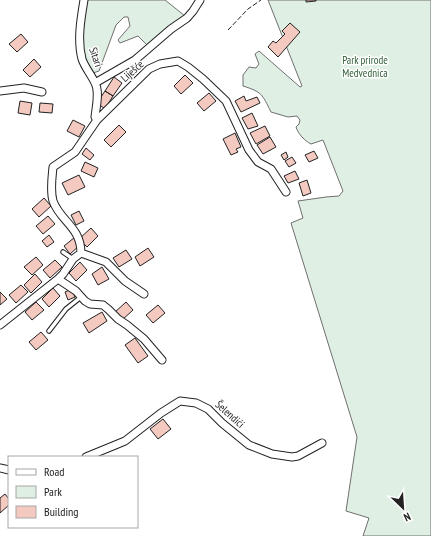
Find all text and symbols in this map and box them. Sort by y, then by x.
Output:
street label: Sitari [86,45,106,69]
park label: Park prirode Medvednica [342,53,388,80]
street label: Liješće [118,57,147,85]
street label: Šelendići [212,397,248,431]
legend [8,456,138,528]
text: Road [44,464,64,479]
text: Park [44,484,62,499]
north arrow [383,488,423,528]
text: Building [44,504,79,519]
text: N [402,509,413,525]

